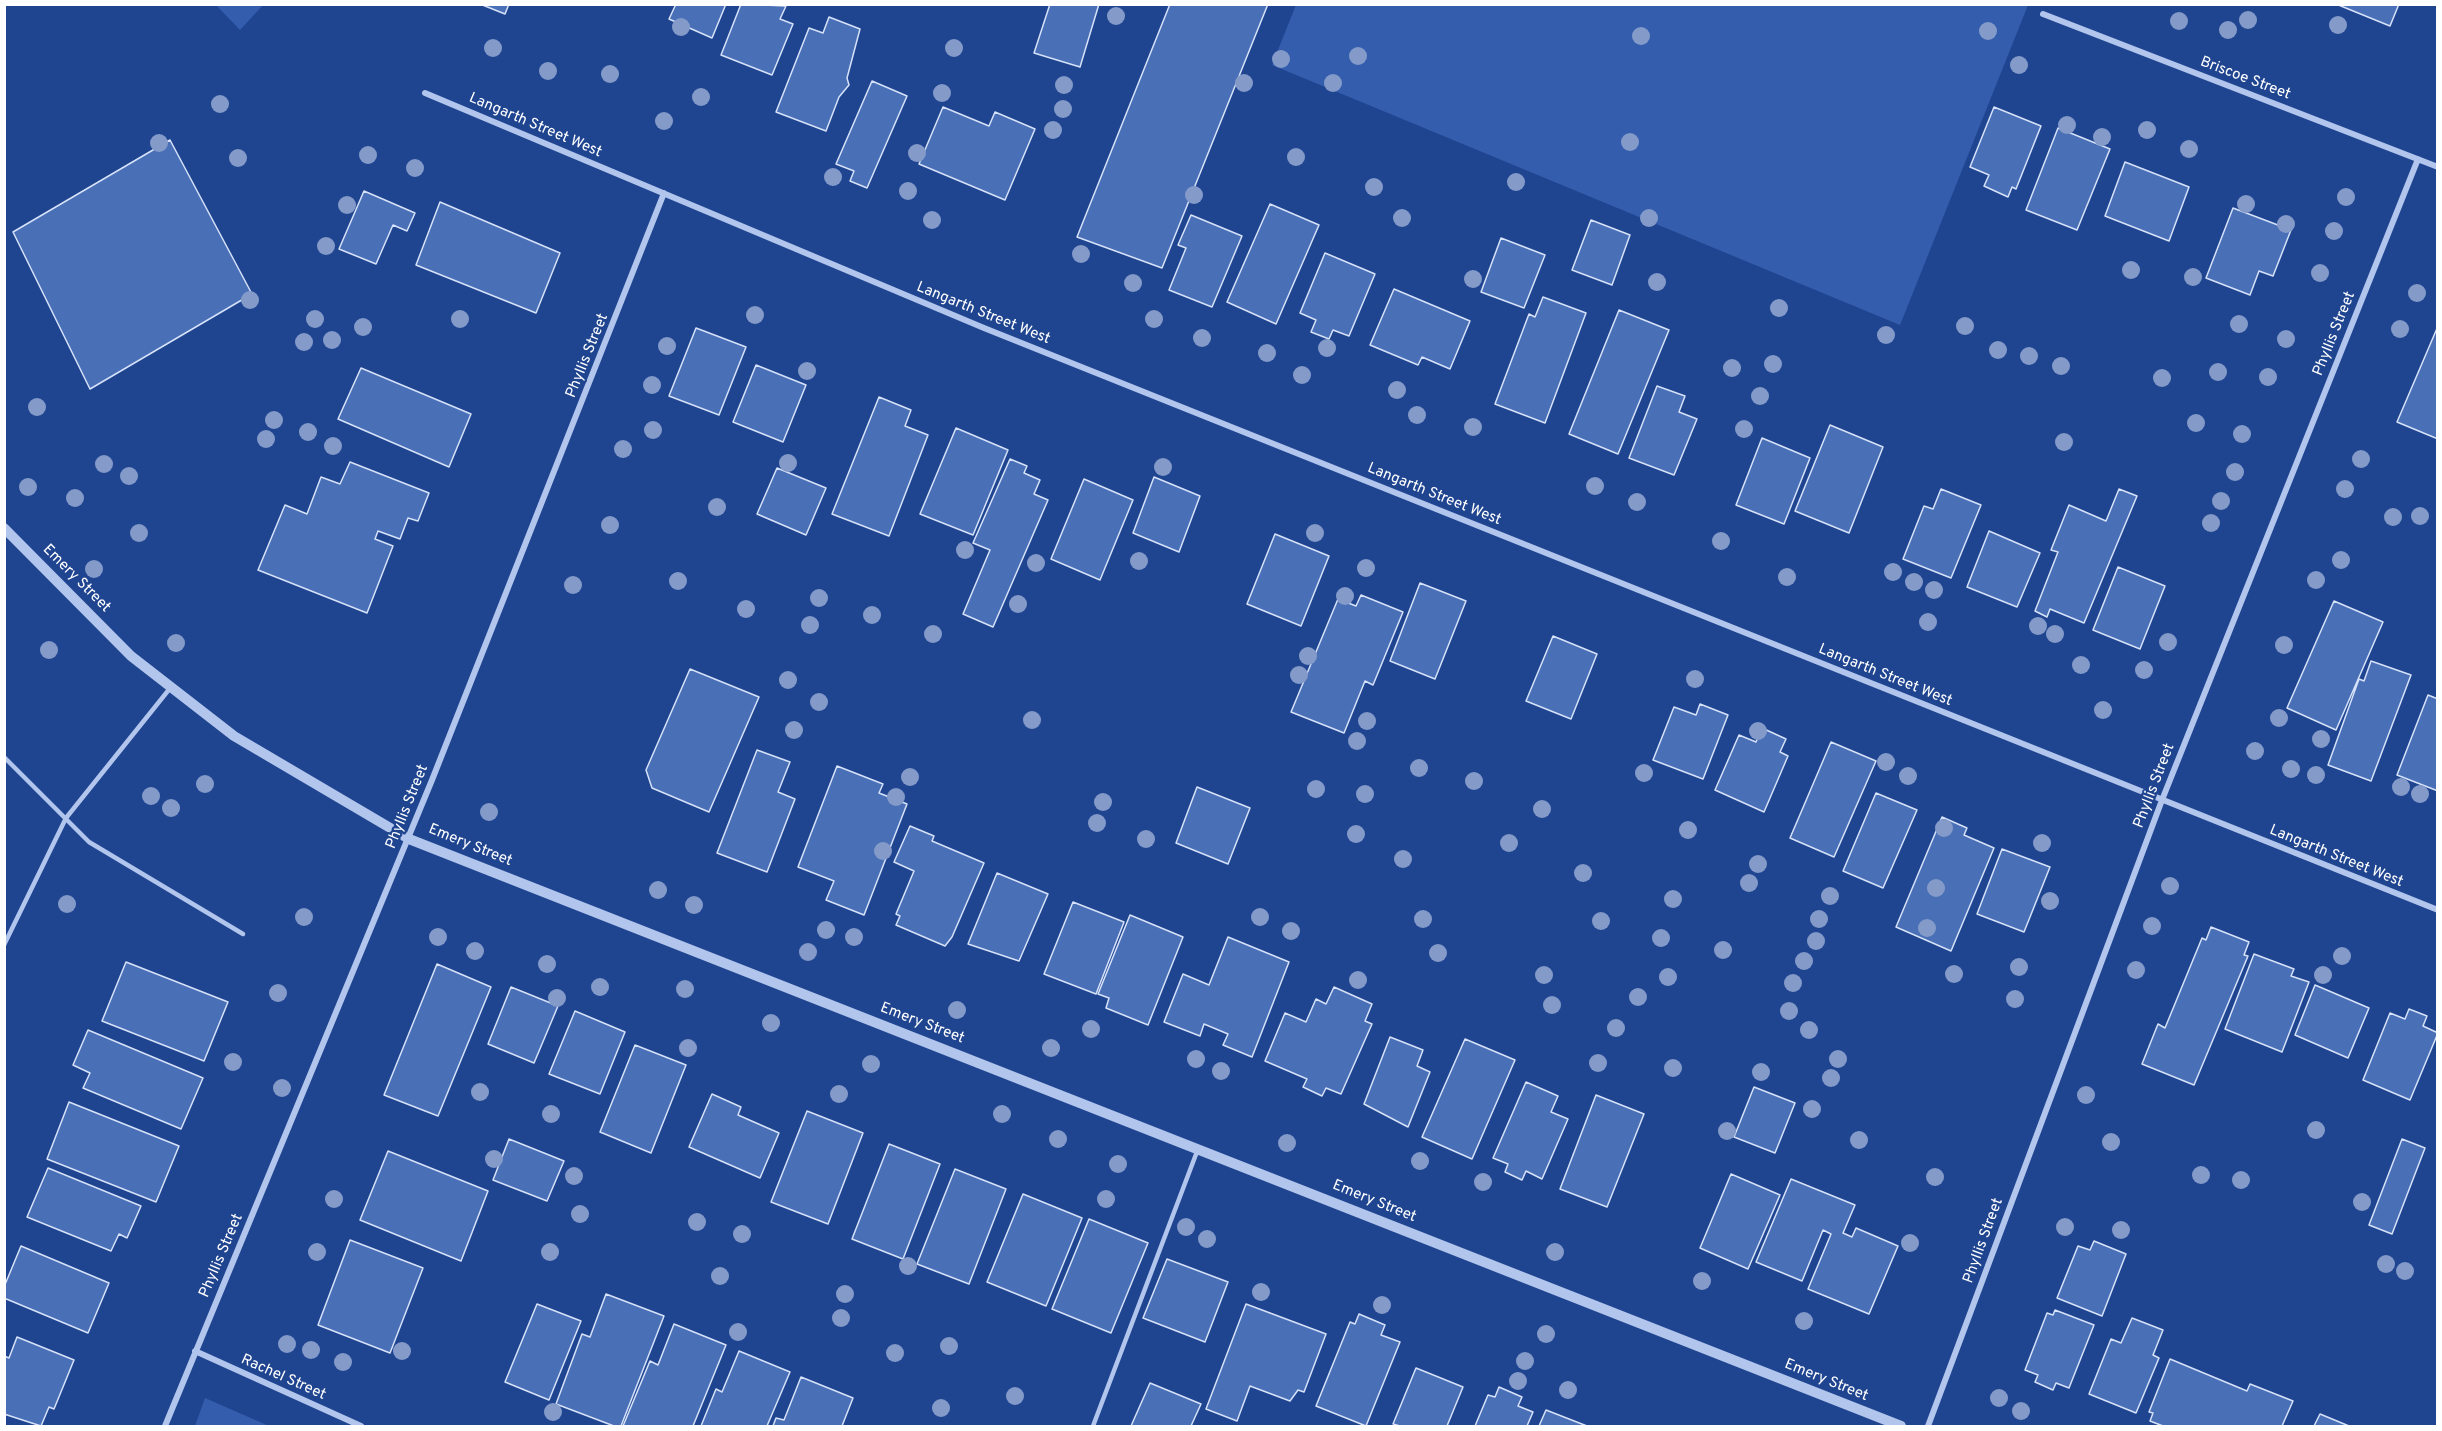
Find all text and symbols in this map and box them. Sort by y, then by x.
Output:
street label: Briscoe Street [2197,53,2293,105]
street label: Langarth Street West [466,90,604,162]
street label: Langarth Street West [913,279,1053,349]
street label: Phyllis Street [2310,289,2360,379]
street label: Phyllis Street [563,311,613,401]
street label: Langarth Street West [1364,460,1504,530]
street label: Emery Street [38,541,114,617]
street label: Langarth Street West [1815,641,1955,711]
street label: Phyllis Street [2131,741,2179,831]
street label: Phyllis Street [383,762,433,852]
street label: Emery Street [425,821,515,871]
street label: Langarth Street West [2266,822,2406,892]
street label: Emery Street [877,1000,967,1048]
street label: Emery Street [1329,1177,1419,1227]
street label: Phyllis Street [1960,1196,2008,1286]
street label: Phyllis Street [196,1211,248,1301]
street label: Rachel Street [238,1351,328,1405]
street label: Emery Street [1781,1356,1871,1406]

